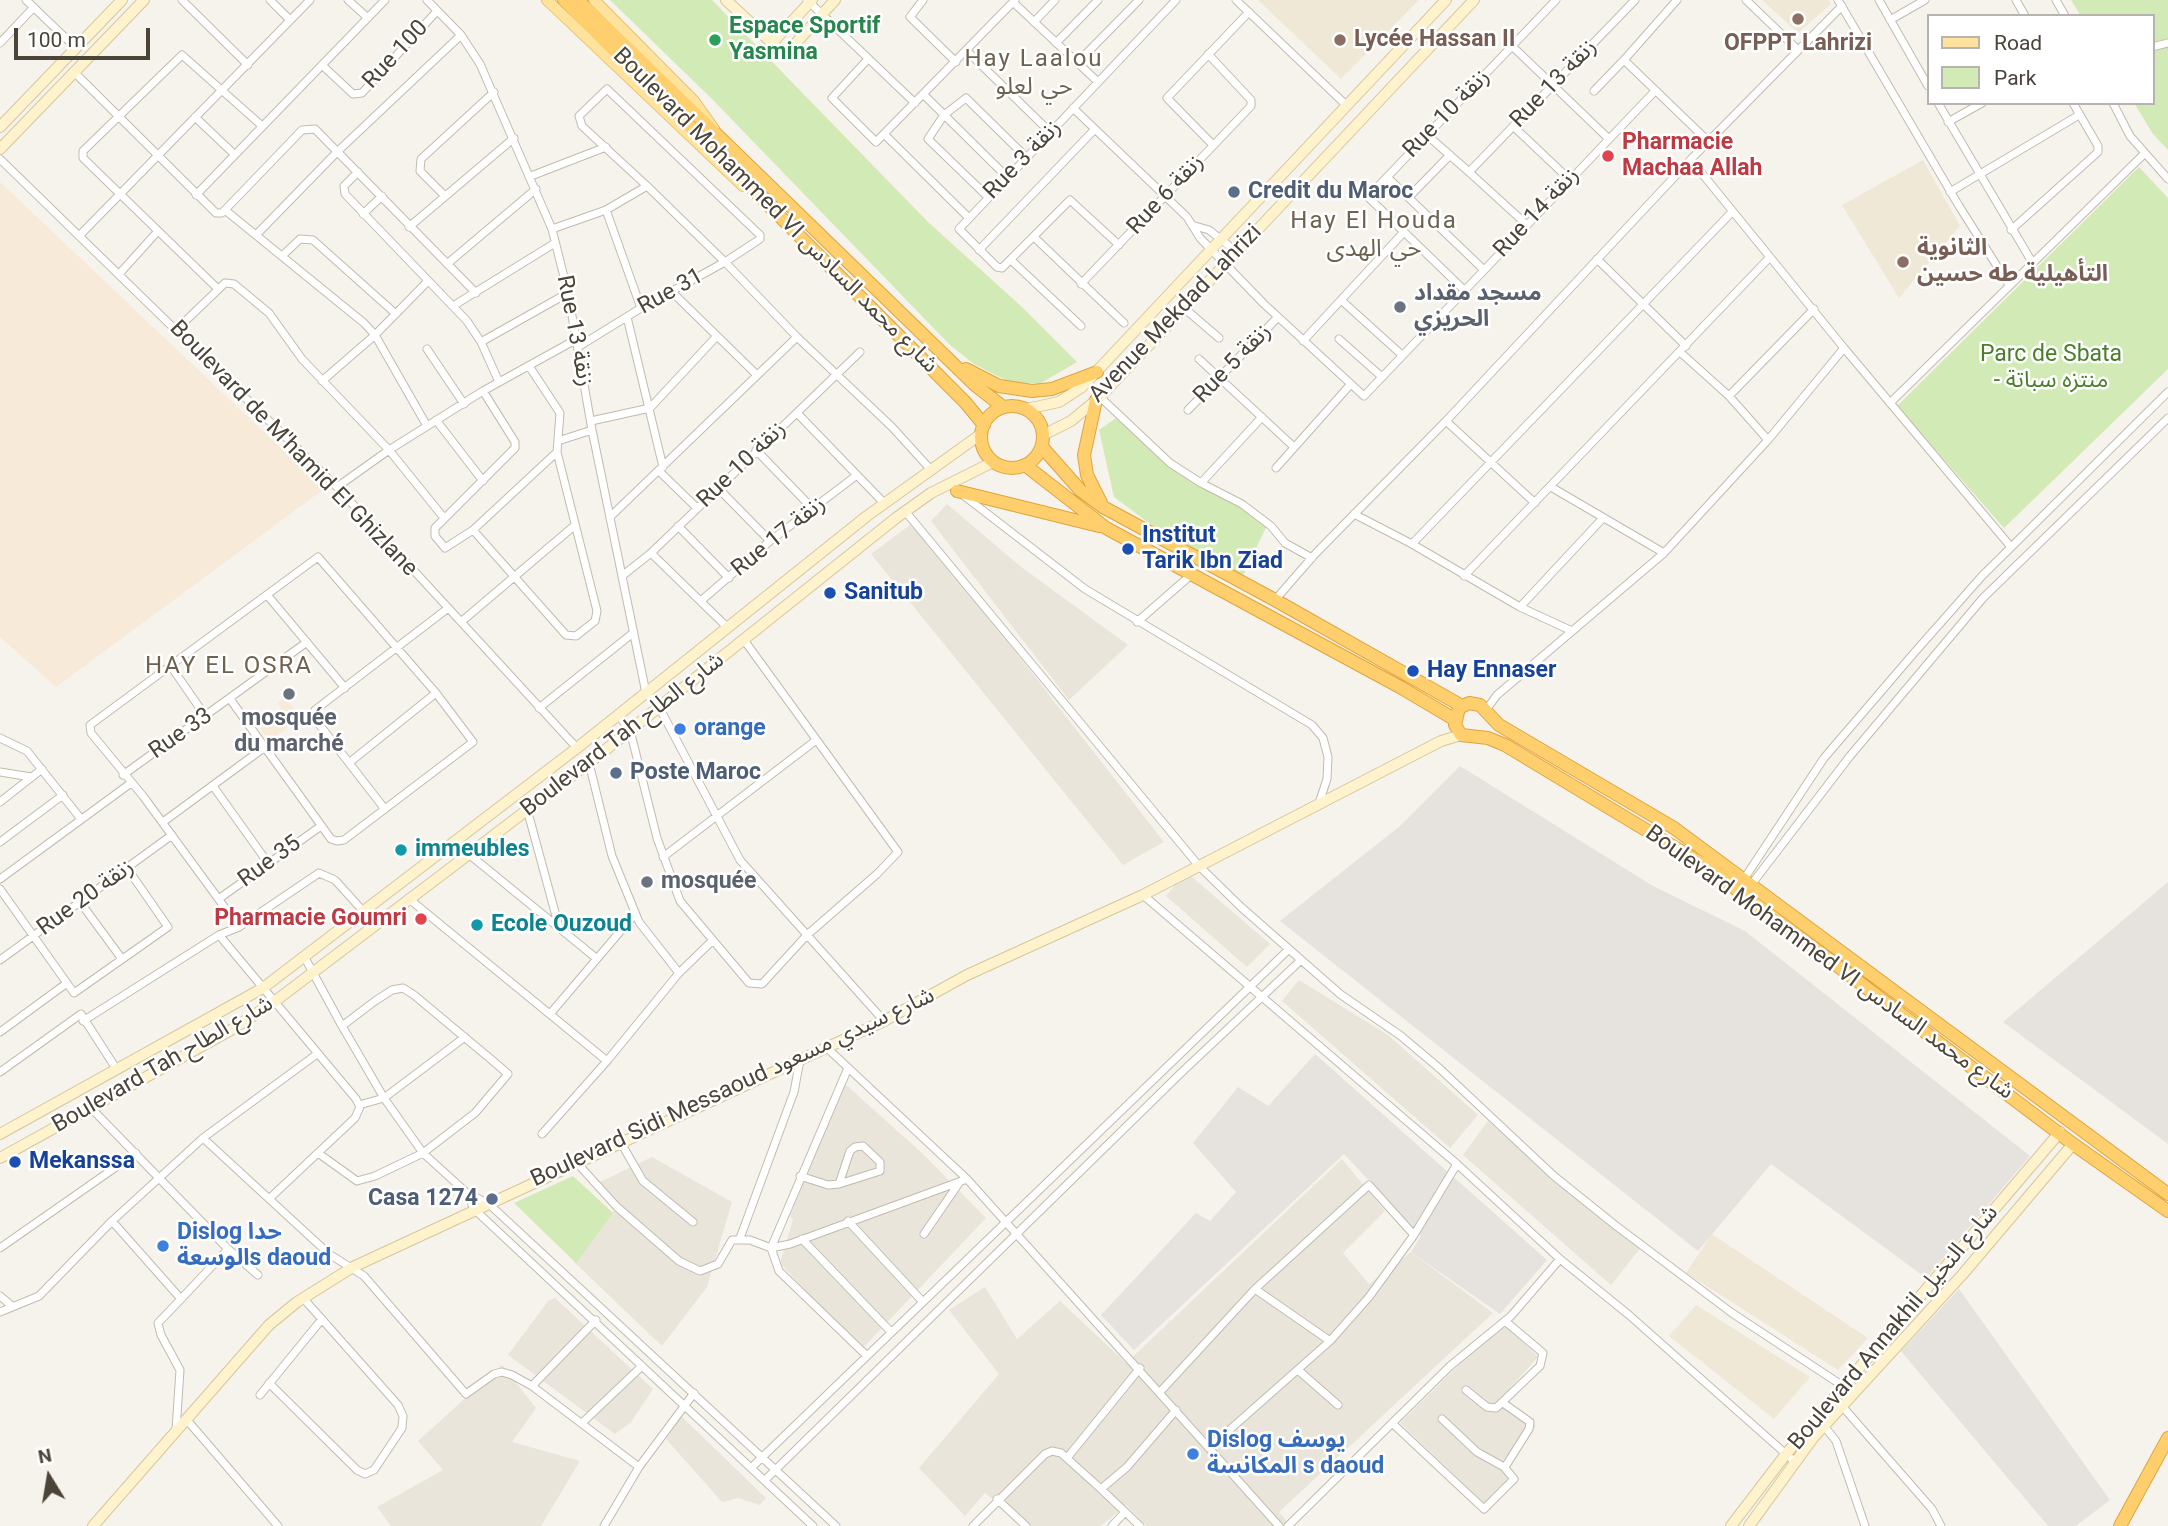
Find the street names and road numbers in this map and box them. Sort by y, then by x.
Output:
street label: Rue 100 [357,15,435,95]
street label: Rue 13 زنقة [1505,34,1603,134]
street label: Boulevard Mohammed VI شارع محمد السادس [607,43,943,379]
street label: Rue 10 زنقة [1398,64,1496,164]
street label: Rue 3 زنقة [978,114,1068,206]
street label: Rue 6 زنقة [1122,149,1210,241]
street label: Rue 14 زنقة [1488,162,1586,264]
street label: Avenue Mekdad Lahrizi [1084,219,1268,409]
street label: Rue 31 [633,263,709,321]
street label: Rue 13 زنقة [550,273,598,389]
street label: Boulevard de M'hamid El Ghizlane [163,315,423,583]
street label: Rue 5 زنقة [1188,318,1278,410]
street label: Rue 10 زنقة [692,416,792,514]
street label: Rue 17 زنقة [726,491,832,583]
street label: Boulevard Tah شارع الطاح [516,647,730,823]
street label: Rue 33 [144,702,218,766]
street label: Boulevard Mohammed VI شارع محمد السادس [1639,820,2019,1106]
street label: Rue 35 [233,830,307,894]
street label: Rue 20 زنقة [32,854,140,942]
street label: Boulevard Sidi Messaoud شارع سيدي مسعود [527,982,939,1194]
street label: Boulevard Tah شارع الطاح [48,990,278,1140]
street label: Boulevard Annakhil شارع النخيل [1783,1200,2005,1456]

